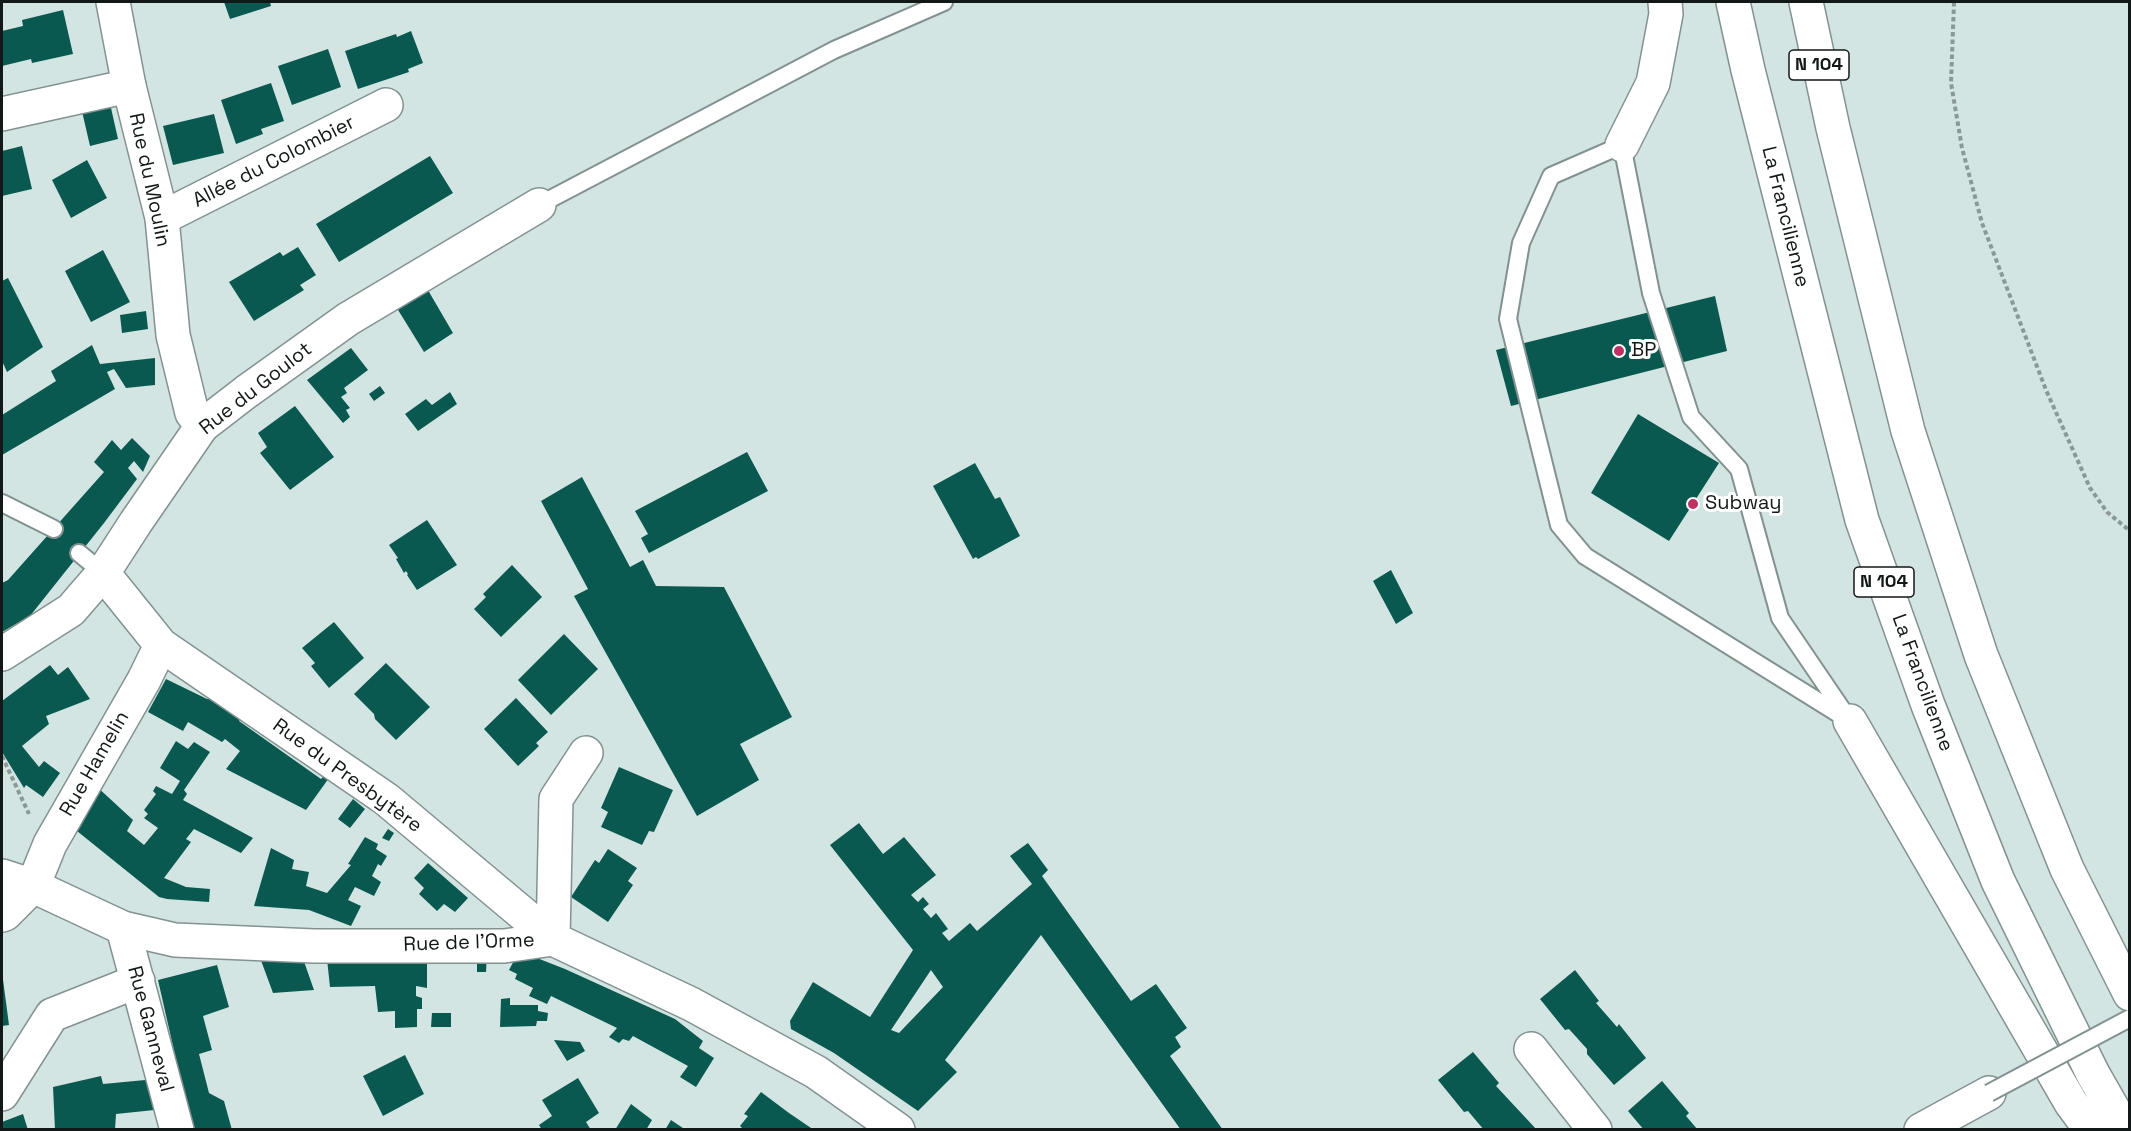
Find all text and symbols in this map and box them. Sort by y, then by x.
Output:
road number: N 104 [1789,50,1849,80]
street label: Rue du Moulin [123,111,175,249]
street label: Allée du Colombier [189,111,359,213]
street label: La Francilienne [1756,144,1814,290]
street label: Rue du Goulot [195,338,317,440]
place label: BP [1631,339,1656,363]
marker: BP [1612,344,1626,358]
place label: Subway [1705,492,1782,516]
marker: Subway [1686,497,1700,511]
road number: N 104 [1854,567,1914,597]
street label: La Francilienne [1886,611,1958,755]
street label: Rue Hamelin [55,707,135,821]
street label: Rue du Presbytère [268,714,426,838]
street label: Rue de l'Orme [403,929,535,957]
street label: Rue Ganneval [122,963,178,1095]

